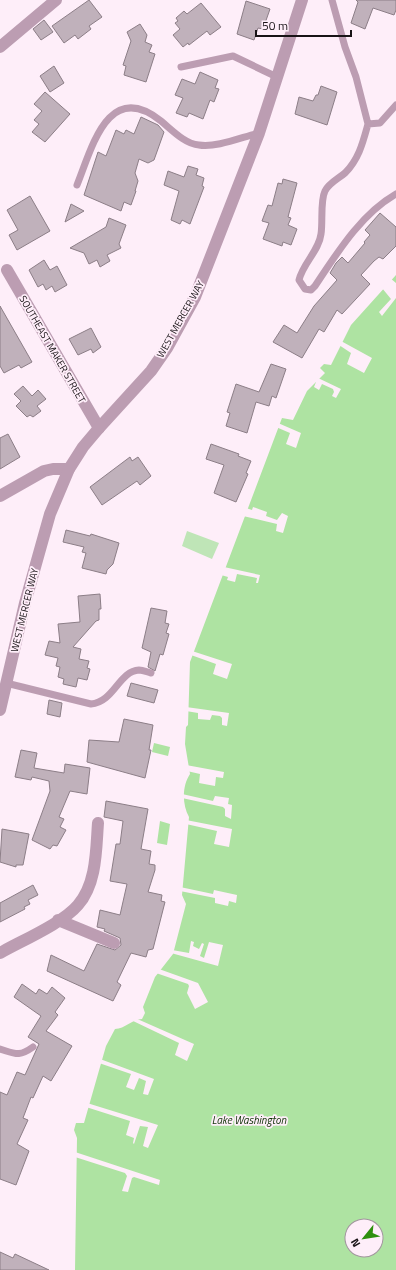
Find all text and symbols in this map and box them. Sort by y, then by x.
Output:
scale bar [256,12,351,38]
text: 50 m [262,16,288,35]
street label: WEST MERCER WAY [153,277,208,361]
street label: SOUTHEAST MAKER STREET [16,293,90,406]
street label: WEST MERCER WAY [7,566,42,654]
water label: Lake Washington [212,1112,287,1128]
north arrow [344,1218,384,1258]
text: N [347,1236,364,1250]

